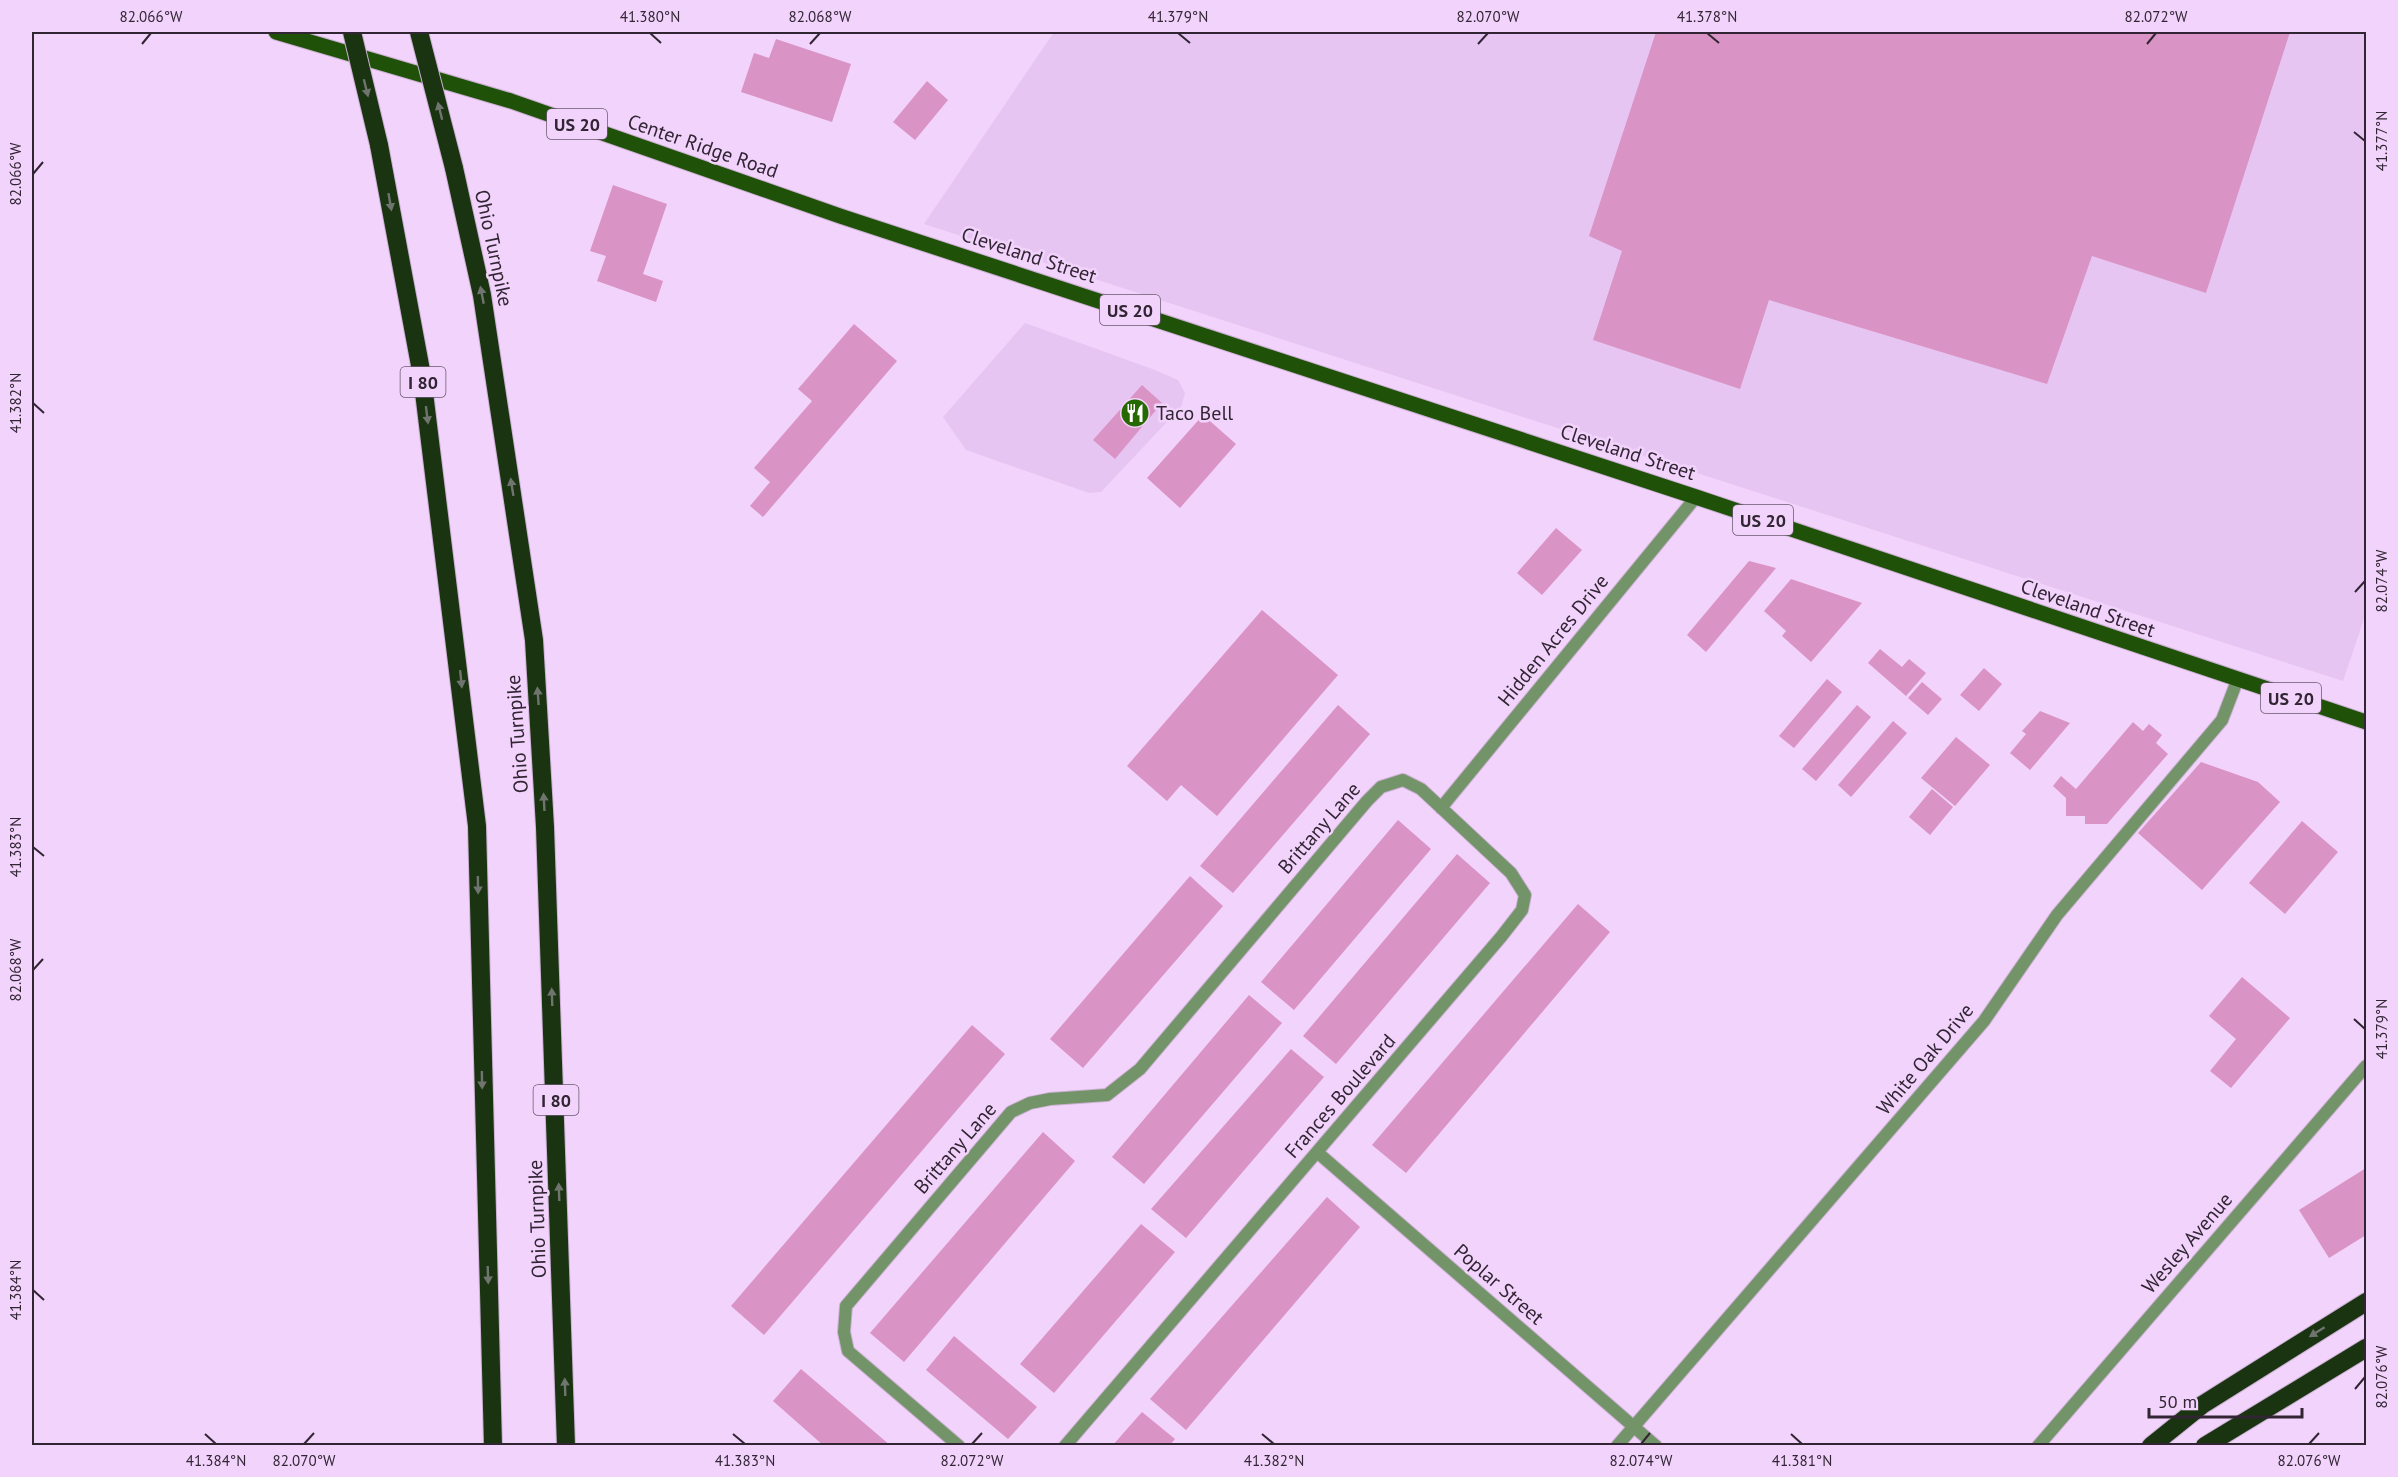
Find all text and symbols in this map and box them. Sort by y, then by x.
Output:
text: 82.066°W [120,7,183,26]
text: 41.380°N [620,7,680,26]
text: 82.068°W [789,7,852,26]
text: 41.379°N [1148,7,1208,26]
text: 82.070°W [1457,7,1520,26]
text: 41.378°N [1677,7,1737,26]
text: 82.072°W [2125,7,2188,26]
one-way arrow [361,79,371,97]
one-way arrow [434,102,444,120]
street label: Center Ridge Road [624,108,782,184]
road number: US 20 [547,109,607,139]
text: 41.377°N [2372,111,2391,171]
text: 82.066°W [6,142,25,205]
street label: Ohio Turnpike [469,187,519,309]
one-way arrow [386,193,395,212]
street label: Cleveland Street [958,221,1100,289]
one-way arrow [477,285,486,304]
road number: US 20 [1100,295,1160,325]
road number: I 80 [400,367,446,397]
text: 41.382°N [6,373,25,433]
restaurant icon: Taco Bell [1119,397,1151,429]
place label: Taco Bell [1156,400,1233,426]
one-way arrow [422,406,432,425]
street label: Cleveland Street [1557,418,1699,486]
one-way arrow [508,478,517,497]
road number: US 20 [1733,505,1793,535]
text: 82.074°W [2372,549,2391,612]
street label: Hidden Acres Drive [1492,569,1614,711]
street label: Cleveland Street [2017,573,2159,643]
one-way arrow [456,669,465,688]
street label: Ohio Turnpike [500,674,534,794]
road number: US 20 [2261,683,2321,713]
one-way arrow [533,686,542,705]
street label: Brittany Lane [1272,777,1366,879]
one-way arrow [539,793,549,812]
text: 41.383°N [6,817,25,877]
one-way arrow [474,875,483,894]
text: 82.068°W [6,938,25,1001]
one-way arrow [547,988,556,1007]
street label: White Oak Drive [1871,998,1979,1120]
text: 41.379°N [2372,999,2391,1059]
street label: Frances Boulevard [1279,1028,1401,1164]
one-way arrow [478,1070,487,1089]
road number: I 80 [534,1085,578,1115]
street label: Brittany Lane [908,1097,1002,1199]
street label: Ohio Turnpike [522,1159,552,1279]
one-way arrow [554,1183,563,1202]
street label: Wesley Avenue [2136,1187,2238,1299]
street label: Poplar Street [1449,1238,1550,1330]
text: 41.384°N [6,1260,25,1320]
one-way arrow [483,1265,492,1284]
one-way arrow [2309,1327,2325,1338]
text: 82.076°W [2372,1345,2391,1408]
one-way arrow [560,1378,569,1397]
scale bar [2149,1381,2302,1419]
text: 50 m [2158,1390,2197,1413]
text: 41.384°N [186,1451,246,1470]
text: 82.070°W [273,1451,336,1470]
text: 41.383°N [715,1451,775,1470]
text: 82.072°W [941,1451,1004,1470]
text: 41.382°N [1244,1451,1304,1470]
text: 82.074°W [1610,1451,1673,1470]
text: 41.381°N [1772,1451,1832,1470]
text: 82.076°W [2278,1451,2341,1470]

